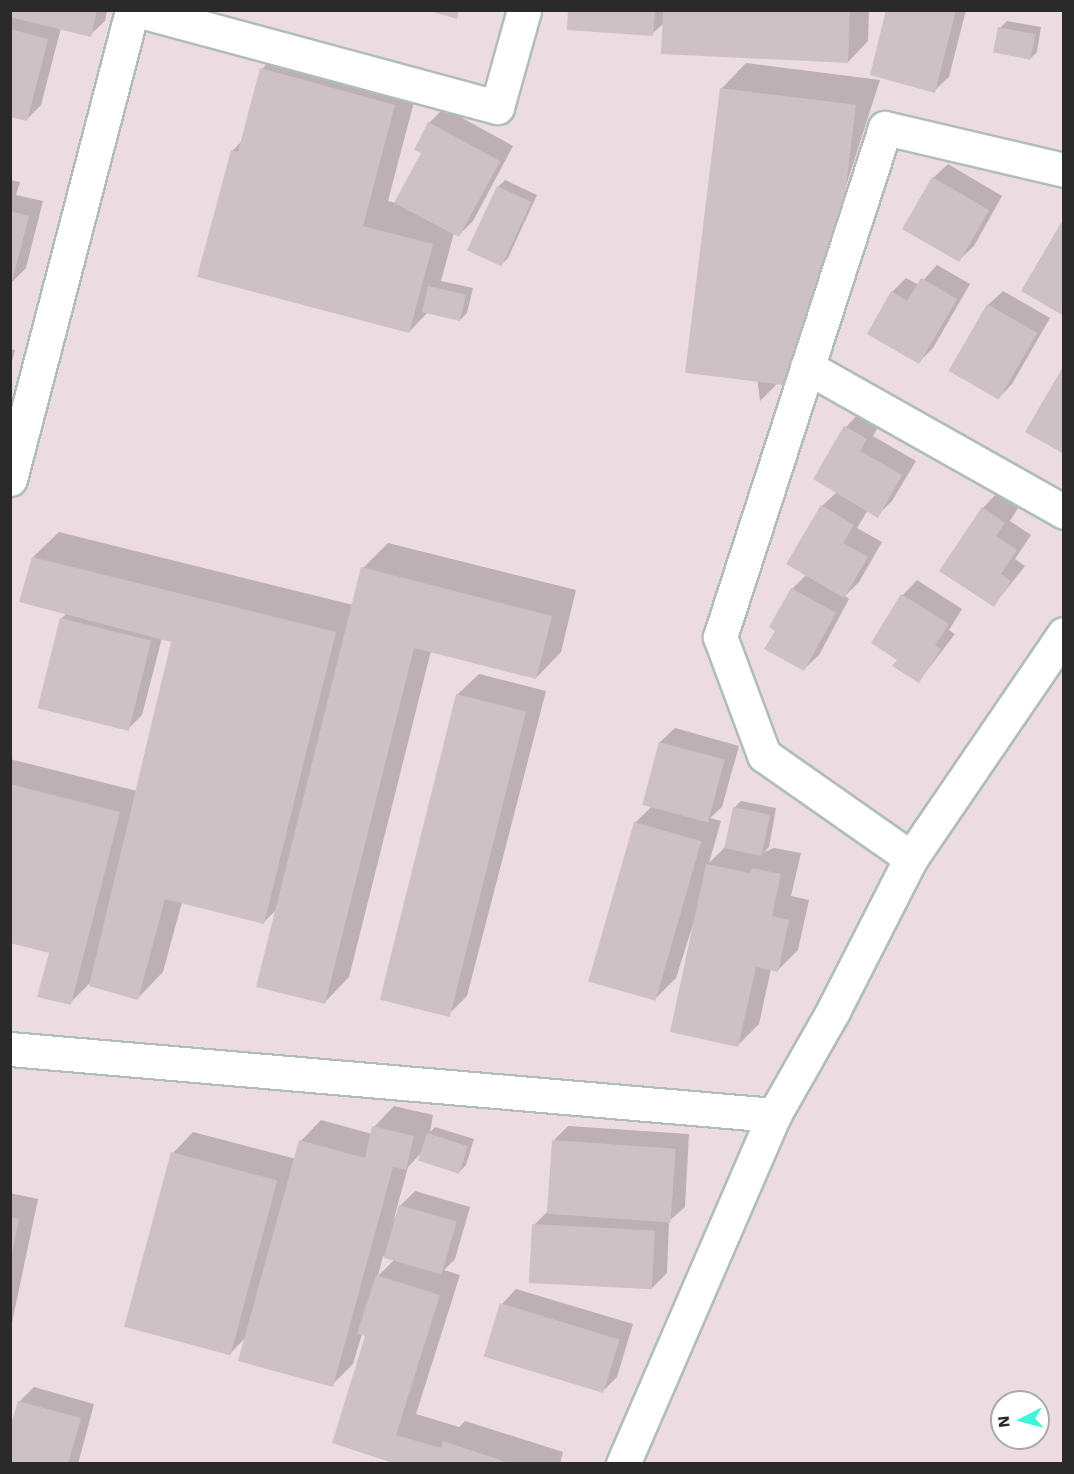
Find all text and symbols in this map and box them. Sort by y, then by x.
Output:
north arrow [990,1390,1050,1450]
text: N [994,1415,1014,1429]

